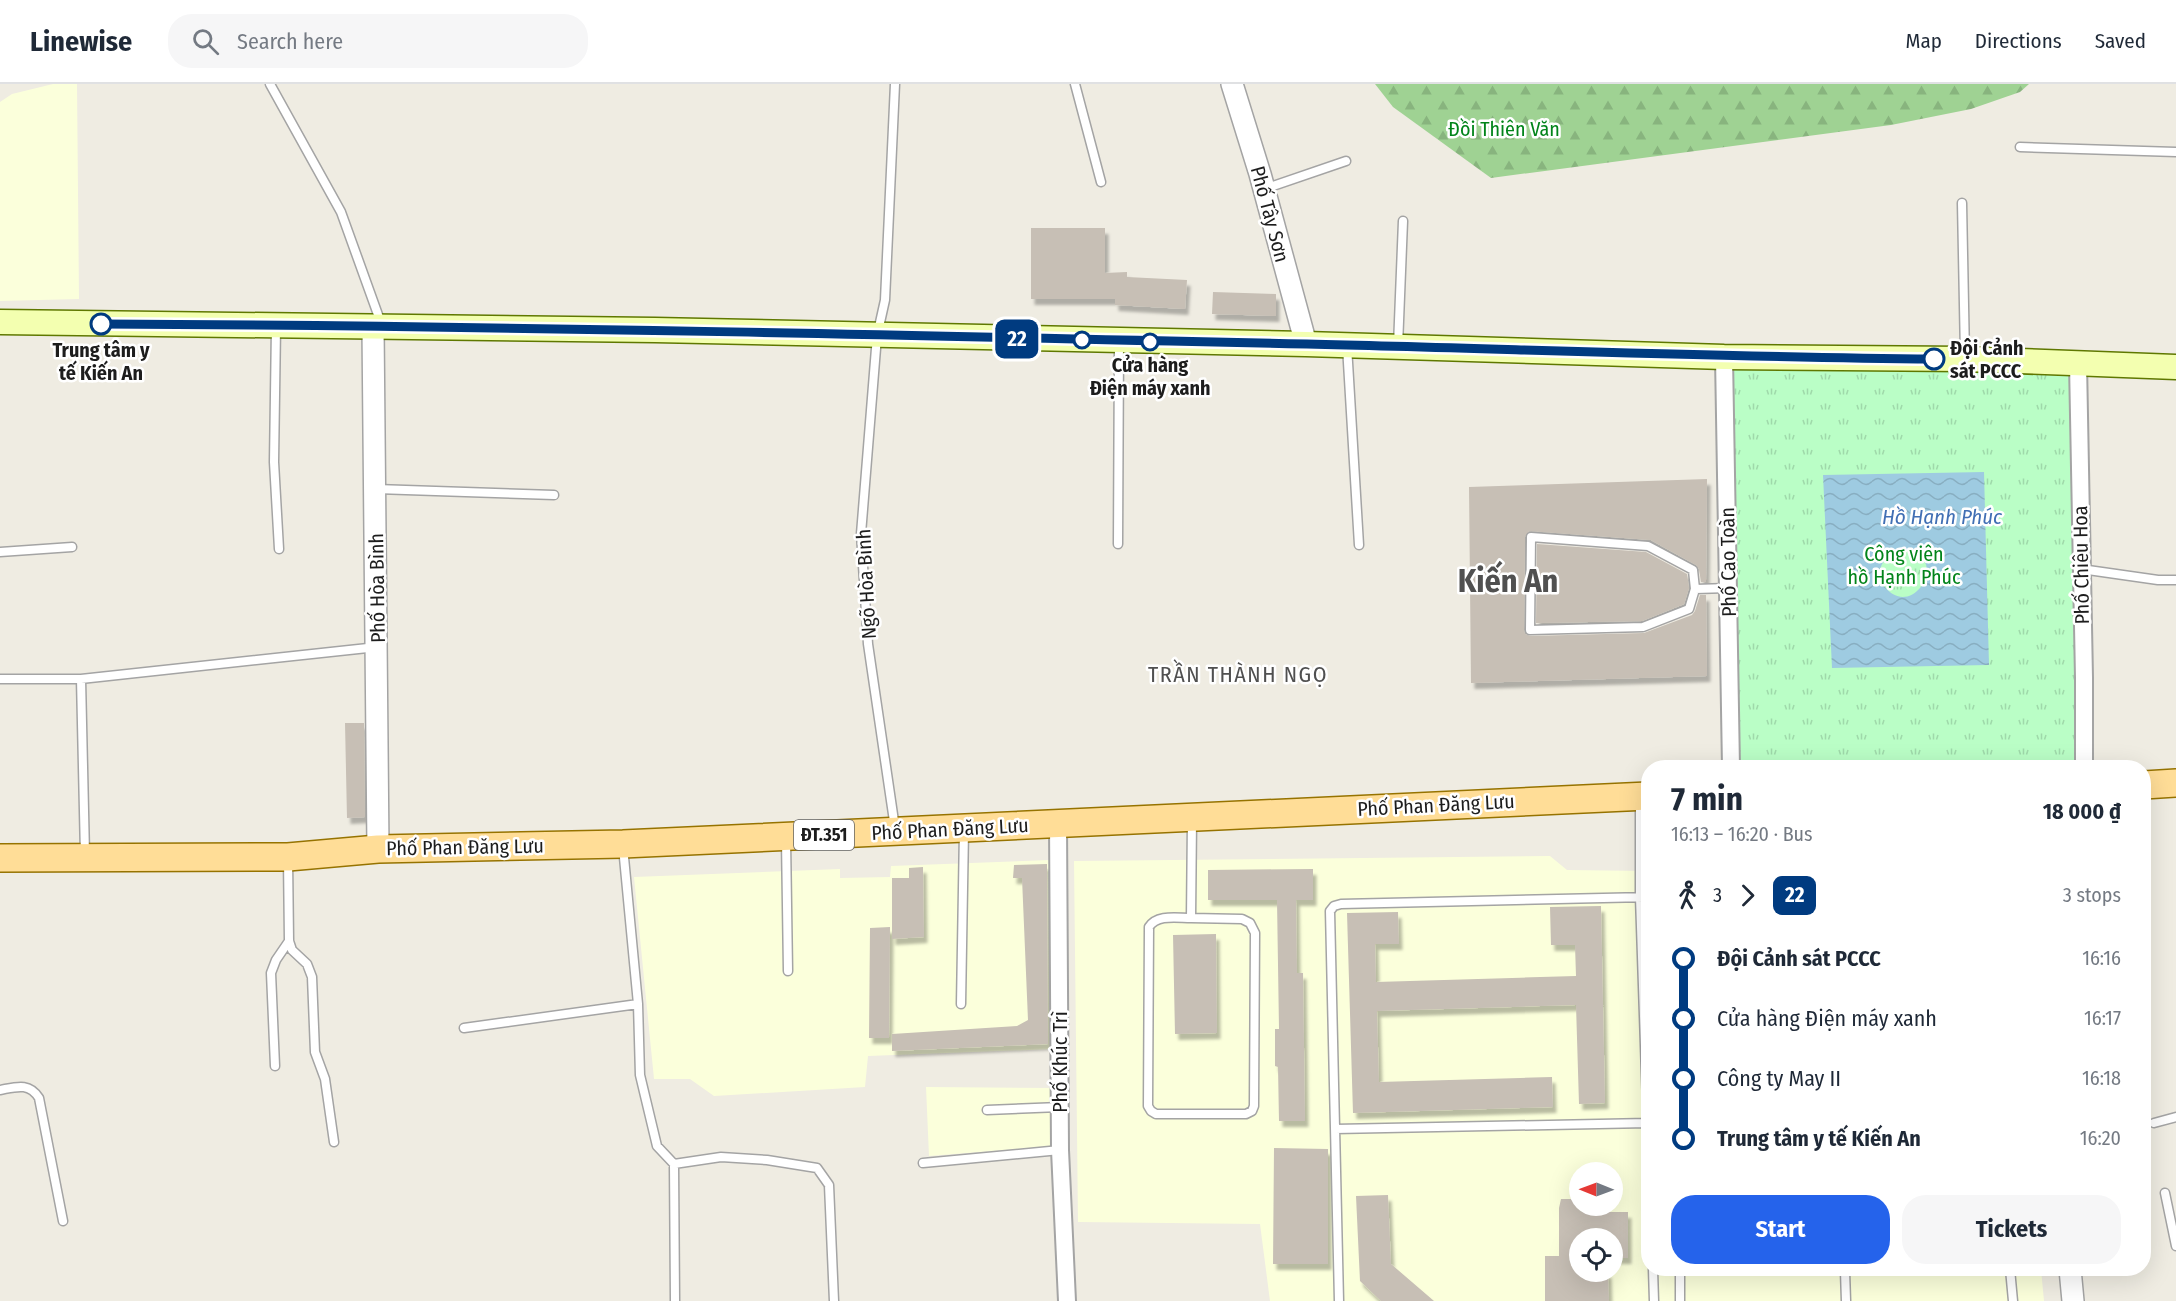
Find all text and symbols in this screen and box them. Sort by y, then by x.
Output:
search box [168,14,588,68]
text: Linewise [30,25,132,58]
icon: search [189,25,222,58]
text: Search here [237,28,343,55]
text: Map [1905,28,1942,54]
text: Directions [1975,28,2062,54]
text: Saved [2095,28,2146,54]
park label: Đồi Thiên Văn [1448,117,1560,141]
street label: Phố Tây Sơn [1246,163,1294,265]
marker: Trung tâm y tế Kiến An [90,313,112,335]
line badge: 22 [990,320,1044,358]
text: 22 [1007,326,1027,352]
unlabelled marker [1073,331,1091,349]
marker: Cửa hàng Điện máy xanh [1141,333,1159,351]
place label: Đội Cảnh sát PCCC [1950,336,2023,383]
place label: Trung tâm y tế Kiến An [52,338,150,385]
marker: Đội Cảnh sát PCCC [1923,348,1945,370]
place label: Cửa hàng Điện máy xanh [1090,353,1210,400]
water label: Hồ Hạnh Phúc [1882,504,2003,530]
street label: Phố Chiêu Hoa [2068,505,2094,625]
street label: Phố Cao Toàn [1715,507,1741,617]
street label: Ngõ Hòa Bình [851,528,881,640]
street label: Phố Hòa Bình [364,533,390,643]
park label: Công viên hồ Hạnh Phúc [1847,542,1961,589]
district label: Kiến An [1458,560,1558,600]
district label: TRẦN THÀNH NGỌ [1148,659,1328,688]
text: 7 min [1671,779,1743,819]
street label: Phố Phan Đăng Lưu [1357,789,1515,821]
text: 18 000 ₫ [2043,798,2121,825]
street label: Phố Phan Đăng Lưu [871,813,1029,845]
road number: ĐT.351 [794,820,854,850]
text: 16:13 – 16:20 · Bus [1671,822,1813,846]
street label: Phố Phan Đăng Lưu [386,834,544,860]
icon: walk [1671,879,1704,912]
icon: forward [1731,879,1764,912]
text: 22 [1785,882,1804,908]
text: 3 [1713,883,1722,907]
text: 3 stops [2063,883,2121,907]
text: Đội Cảnh sát PCCC [1717,945,1881,972]
text: 16:16 [2082,946,2121,970]
text: Cửa hàng Điện máy xanh [1717,1005,1937,1032]
text: 16:17 [2084,1006,2121,1030]
street label: Phố Khúc Trì [1048,1011,1072,1113]
text: Công ty May II [1717,1065,1841,1092]
text: 16:18 [2082,1066,2121,1090]
text: Trung tâm y tế Kiến An [1717,1125,1921,1152]
text: 16:20 [2080,1126,2121,1150]
north arrow [1569,1162,1623,1216]
map controls [1569,1162,1623,1282]
button: Start [1671,1195,1890,1264]
button: Tickets [1902,1195,2121,1264]
button: locate [1569,1228,1623,1282]

